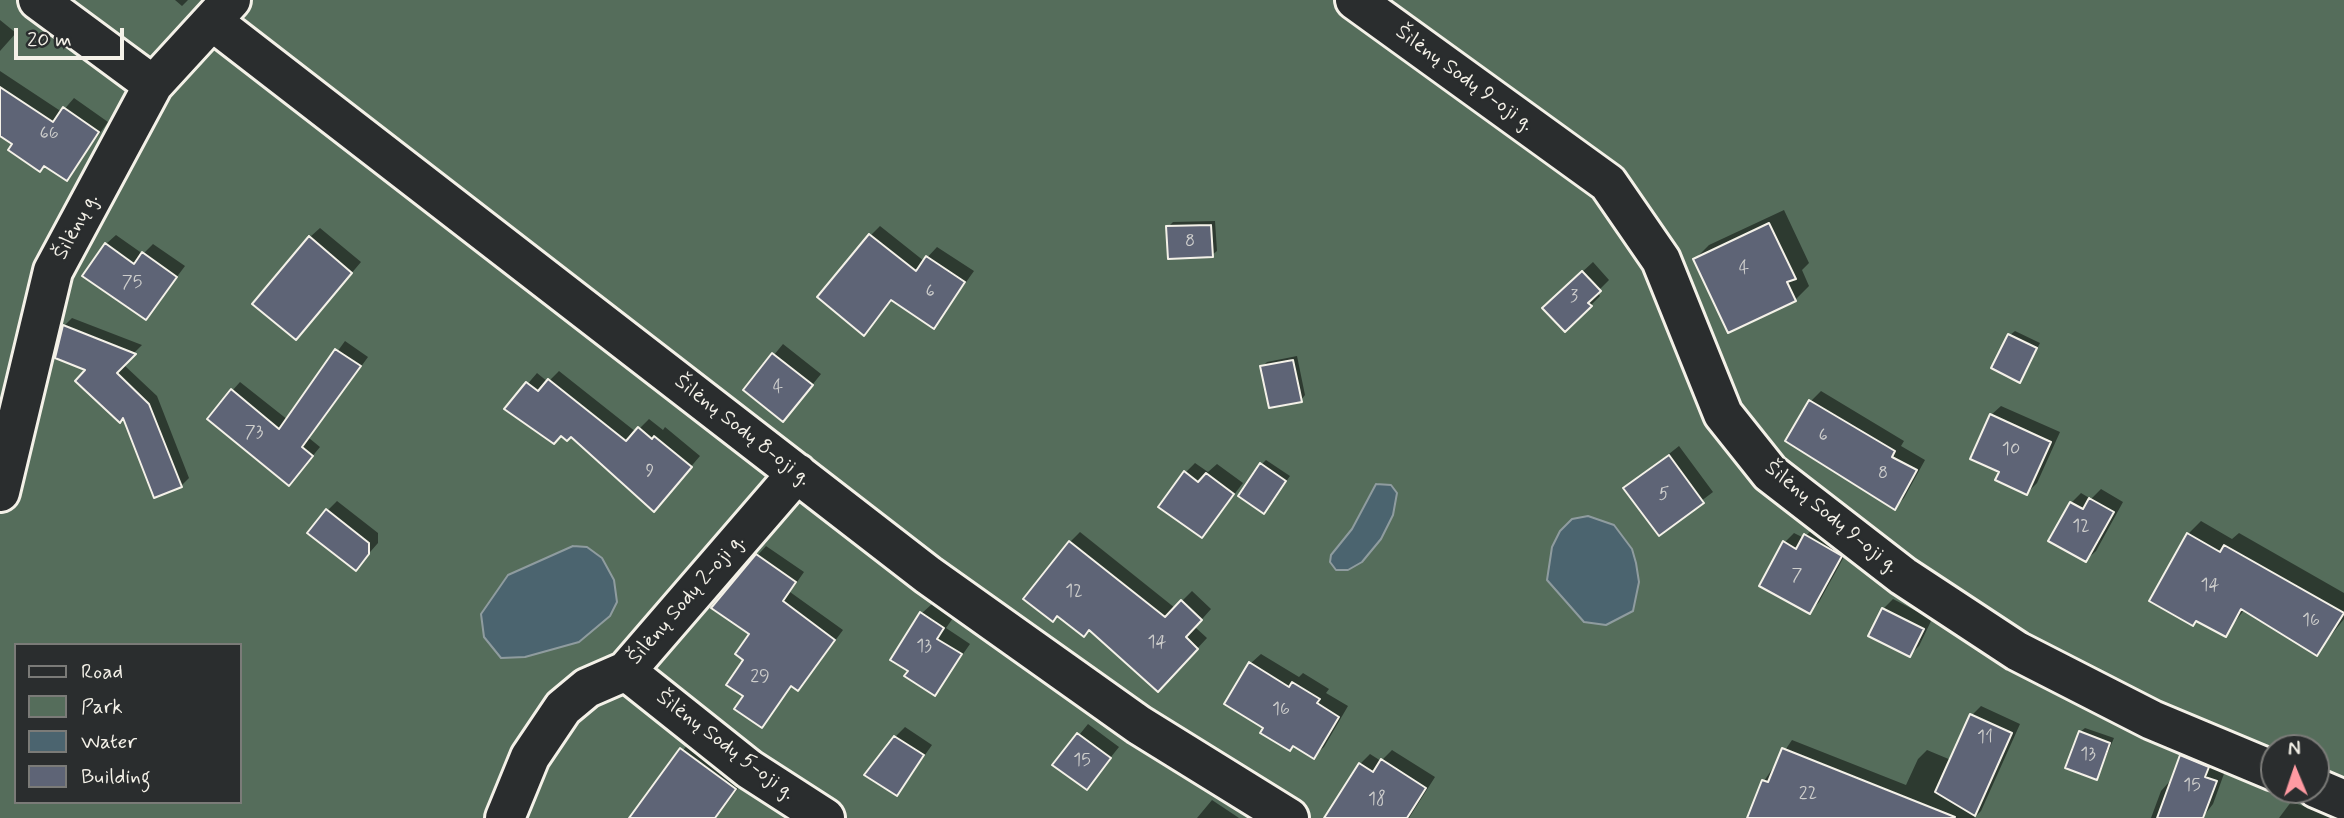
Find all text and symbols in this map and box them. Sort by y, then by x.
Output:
scale bar [18,14,128,58]
street label: Šilėnų Sodų 9-oji g. [1390,20,1538,138]
text: 20 m [27,26,72,54]
house number: 66 [39,123,59,145]
street label: Šilėnų g. [49,189,105,265]
house number: 8 [1185,231,1195,253]
house number: 4 [1739,258,1749,280]
house number: 75 [122,272,142,294]
house number: 6 [925,281,935,303]
house number: 3 [1570,286,1578,308]
street label: Šilėnų Sodų 8-oji g. [669,370,815,492]
house number: 4 [773,377,783,399]
house number: 73 [245,422,263,444]
house number: 6 [1818,425,1828,447]
house number: 10 [2002,439,2020,461]
street label: Šilėnų Sodų 9-oji g. [1759,456,1903,580]
house number: 9 [646,461,654,483]
house number: 8 [1878,463,1888,485]
house number: 5 [1659,484,1669,506]
house number: 12 [2072,516,2090,538]
street label: Šilėnų Sodų 2-oji g. [623,529,751,671]
house number: 7 [1792,565,1802,587]
house number: 14 [2201,575,2219,597]
house number: 12 [1065,581,1083,603]
house number: 16 [2302,610,2320,632]
house number: 14 [1148,632,1166,654]
house number: 13 [916,636,932,658]
legend [14,643,242,804]
text: Road [81,658,123,686]
house number: 29 [750,666,770,688]
street label: Šilėnų Sodų 5-oji g. [651,686,799,806]
text: Park [81,693,123,721]
house number: 16 [1272,699,1290,721]
house number: 11 [1977,727,1993,749]
text: Water [81,728,137,756]
north arrow [2260,734,2330,804]
text: N [2288,737,2301,762]
house number: 13 [2080,744,2096,766]
house number: 15 [1073,750,1091,772]
text: Building [81,763,151,791]
house number: 15 [2183,775,2201,797]
house number: 22 [1799,783,1817,805]
house number: 18 [1368,789,1386,811]

